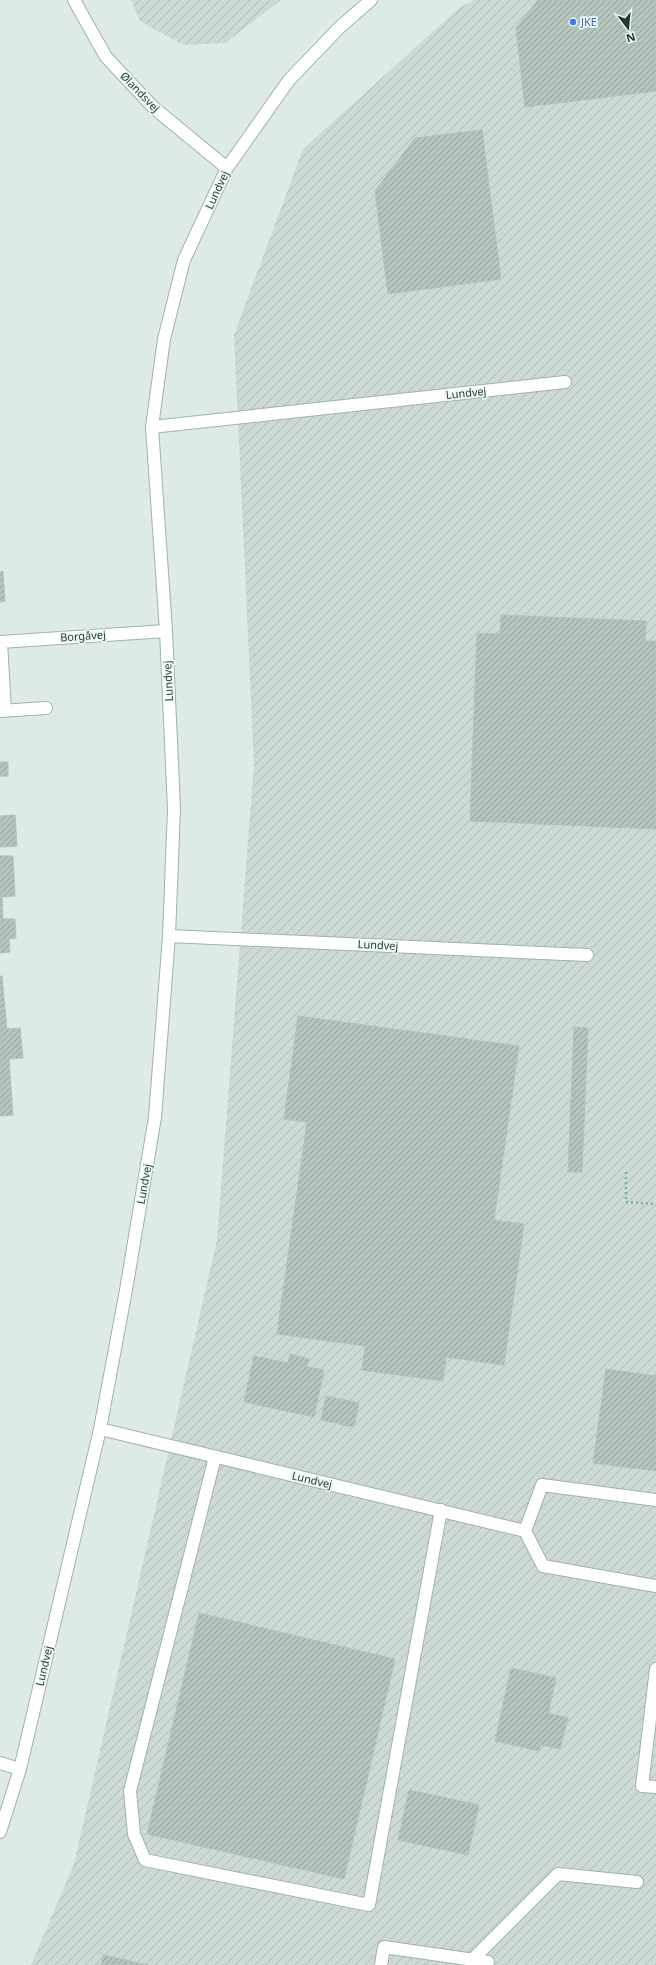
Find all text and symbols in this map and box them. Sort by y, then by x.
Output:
north arrow [608,8,648,48]
place label: JKE [580,14,597,29]
marker: JKE [568,17,578,27]
text: N [625,30,637,47]
street label: Ølandsvej [117,68,163,115]
street label: Lundvej [201,168,232,211]
street label: Lundvej [445,383,487,402]
street label: Borgåvej [60,626,106,645]
street label: Lundvej [159,660,176,702]
street label: Lundvej [357,936,399,953]
street label: Lundvej [133,1163,154,1205]
street label: Lundvej [291,1468,334,1491]
street label: Lundvej [32,1644,55,1687]

